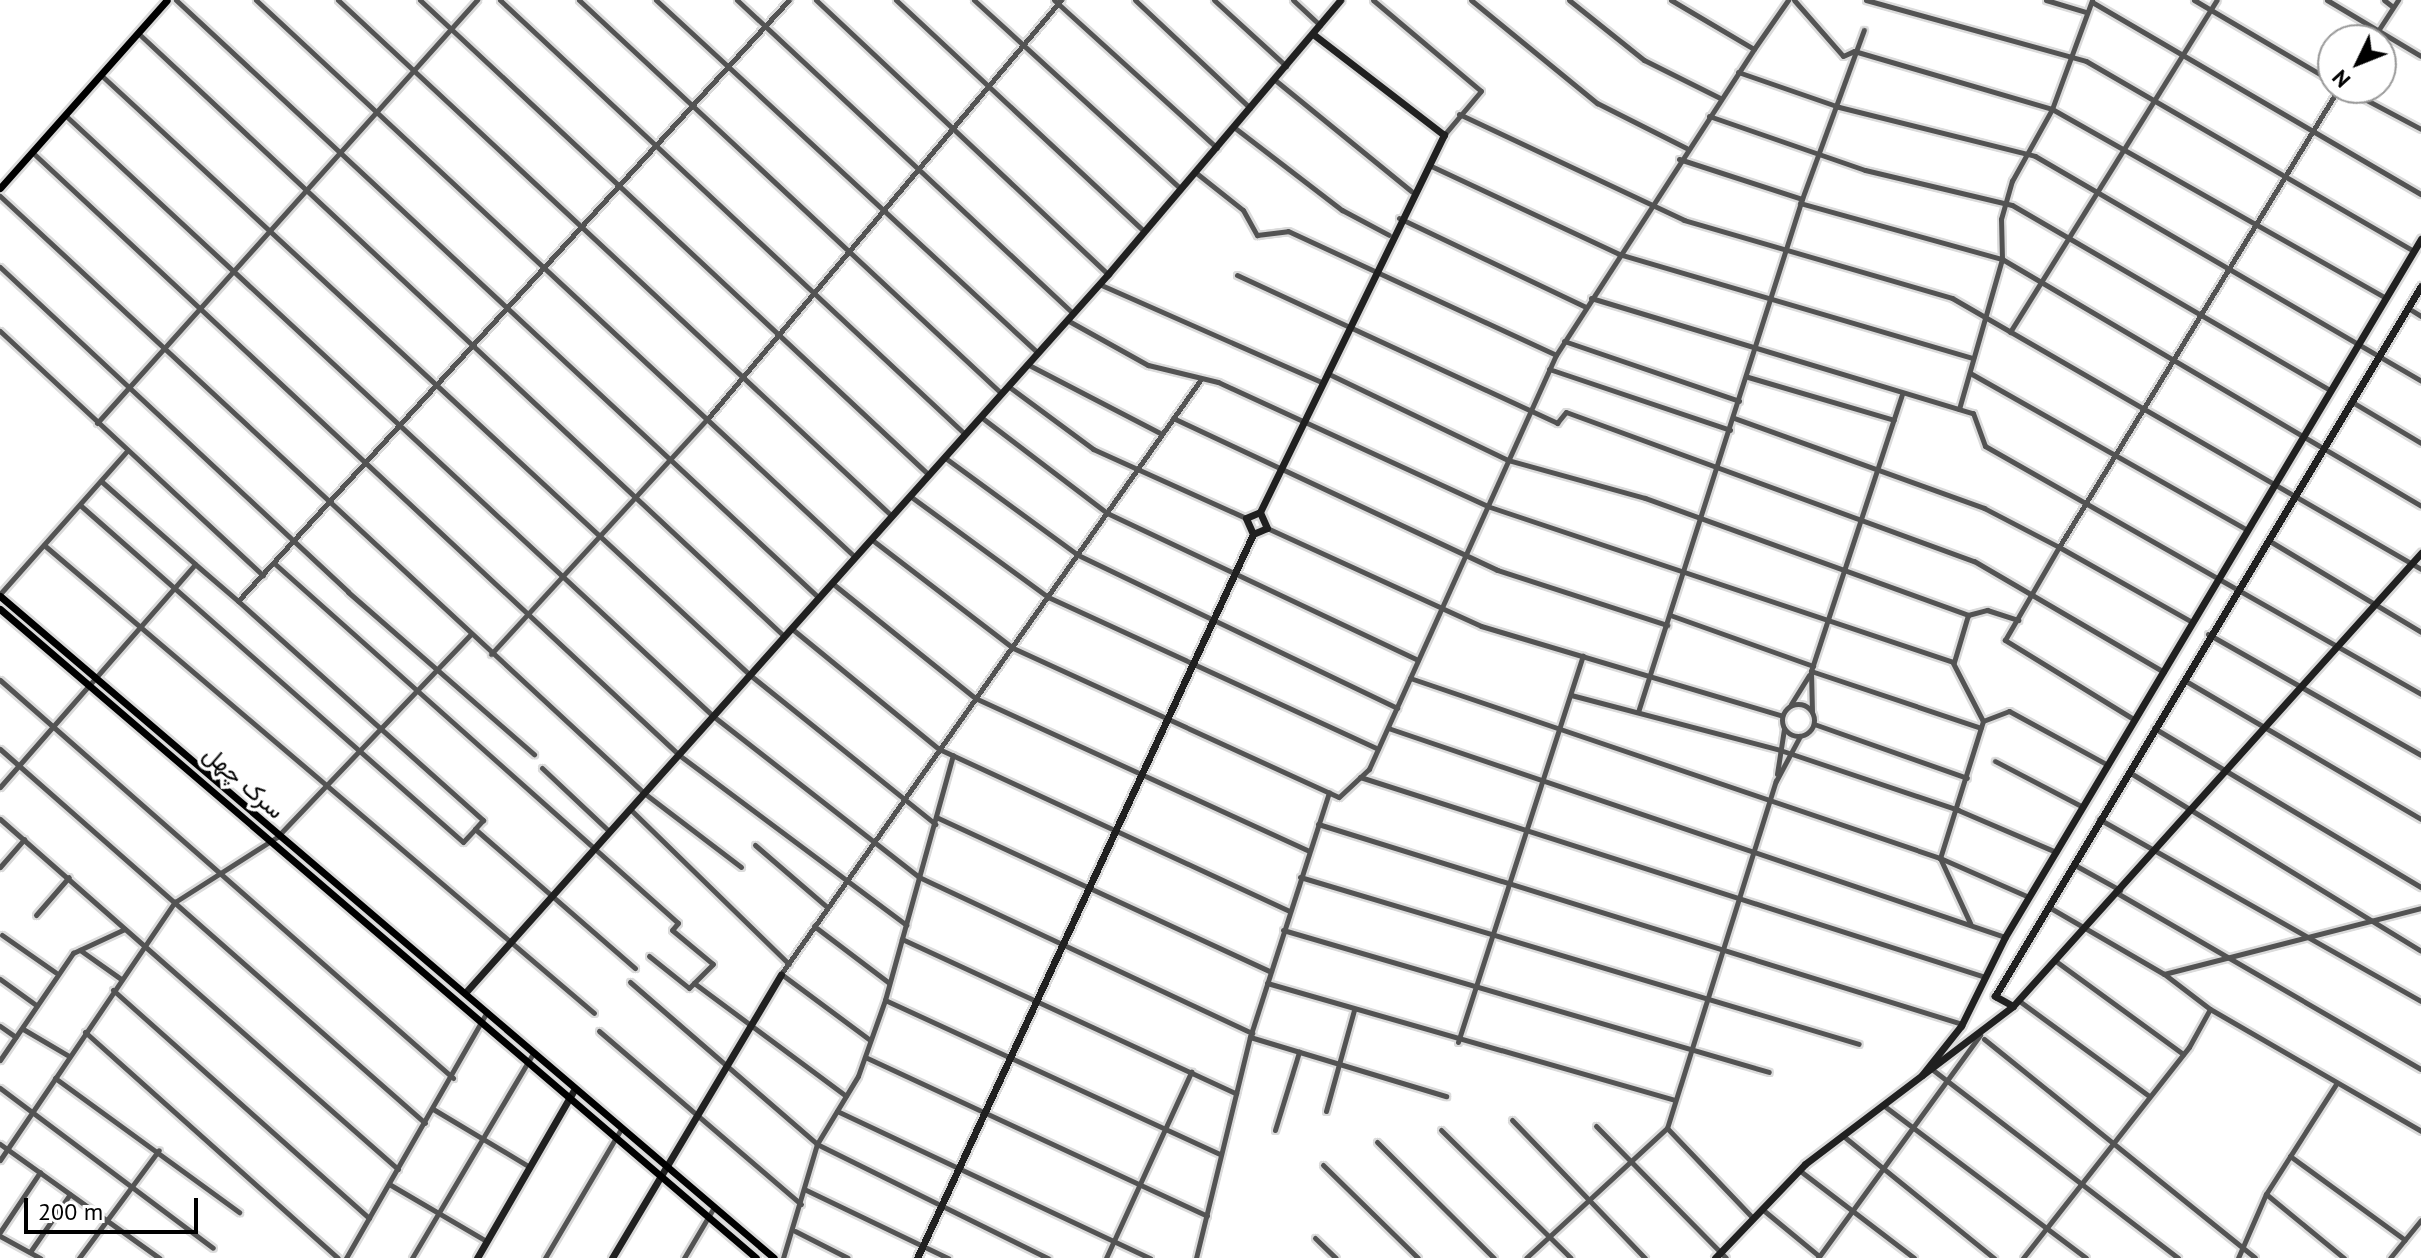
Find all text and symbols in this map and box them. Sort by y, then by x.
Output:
north arrow [2317,24,2397,104]
text: N [2326,64,2356,94]
street label: سرک چهل [198,739,290,825]
scale bar [28,1182,202,1232]
text: 200 m [38,1196,103,1227]

